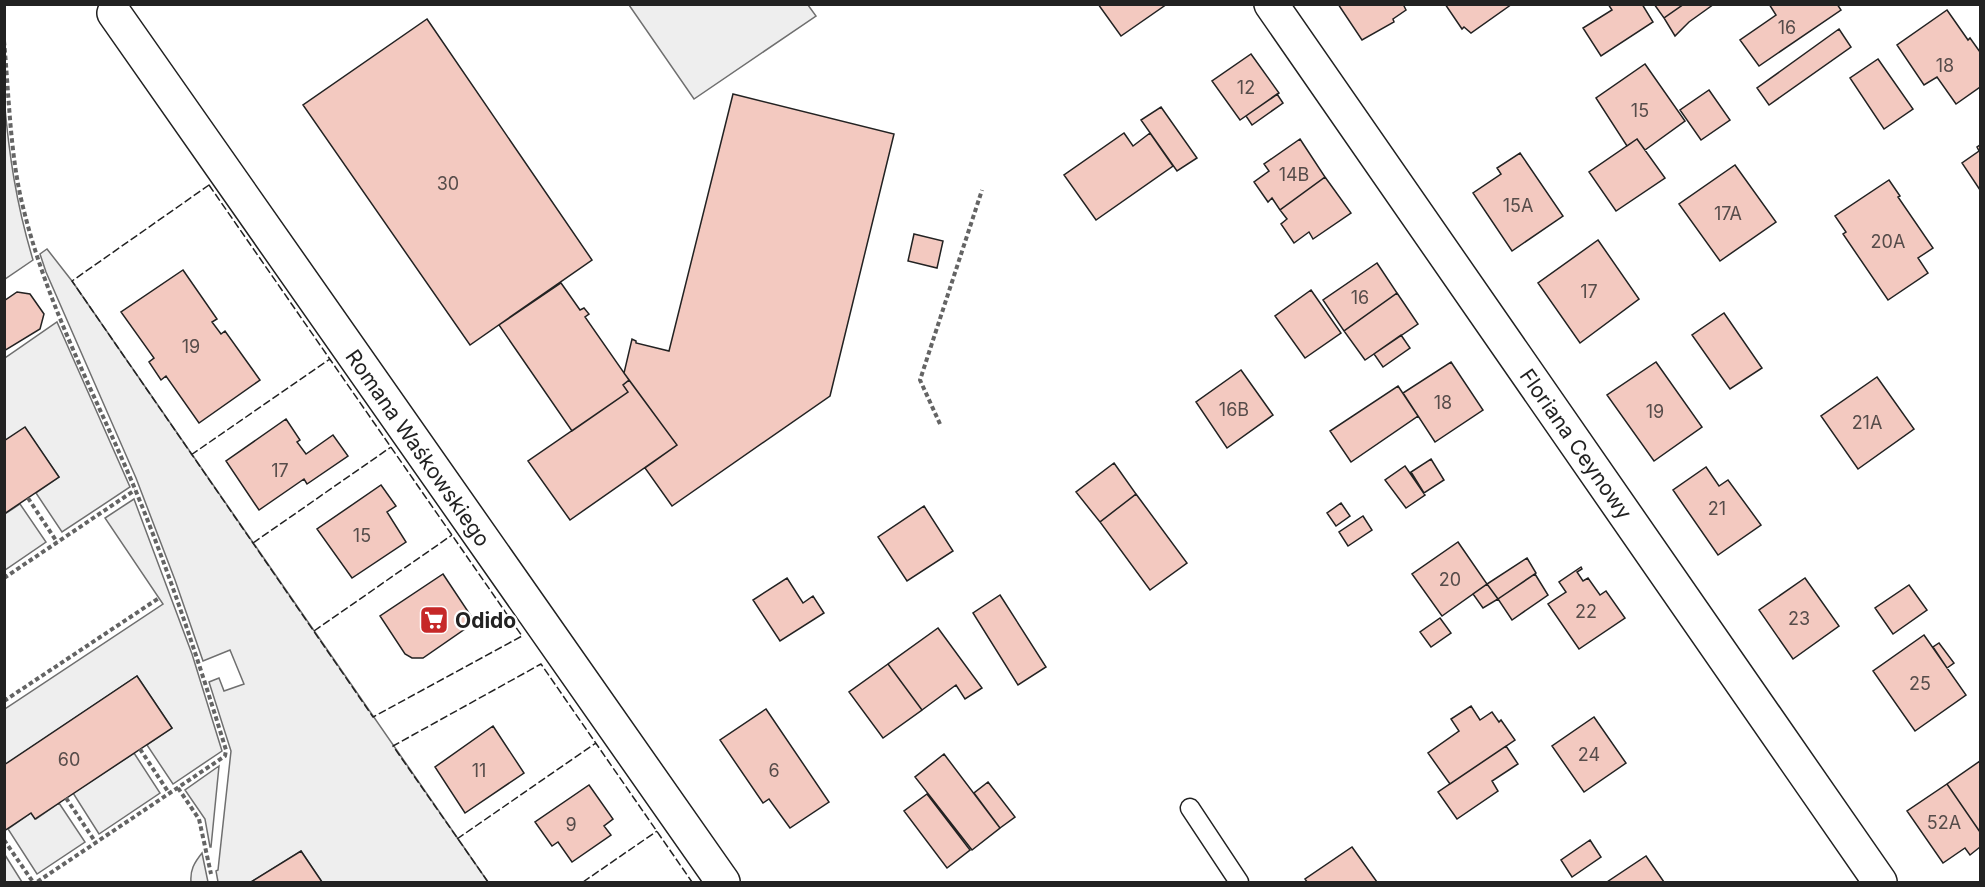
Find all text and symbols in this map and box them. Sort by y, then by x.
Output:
house number: 16 [1778,17,1796,38]
house number: 18 [1936,55,1954,76]
house number: 12 [1237,77,1255,98]
house number: 15 [1631,100,1649,121]
house number: 14B [1279,164,1309,185]
house number: 30 [437,173,459,194]
house number: 15A [1503,195,1533,216]
house number: 17A [1714,203,1742,224]
house number: 20A [1871,231,1905,252]
house number: 17 [1580,281,1598,302]
house number: 16 [1351,287,1369,308]
house number: 19 [182,336,200,357]
street label: Romana Waśkowskiego [341,345,495,551]
street label: Floriana Ceynowy [1515,364,1637,524]
house number: 18 [1434,392,1452,413]
house number: 16B [1219,399,1249,420]
house number: 19 [1646,401,1664,422]
house number: 21A [1852,412,1882,433]
house number: 17 [271,460,289,481]
house number: 21 [1708,498,1726,519]
house number: 15 [353,525,371,546]
house number: 20 [1439,569,1461,590]
house number: 22 [1575,601,1597,622]
supermarket icon: Odido [418,604,450,636]
place label: Odido [455,608,516,633]
house number: 23 [1788,608,1810,629]
house number: 25 [1909,673,1931,694]
house number: 24 [1578,744,1600,765]
house number: 60 [58,749,80,770]
house number: 11 [472,760,486,781]
house number: 6 [768,760,780,781]
house number: 52A [1927,812,1961,833]
house number: 9 [565,814,577,835]

